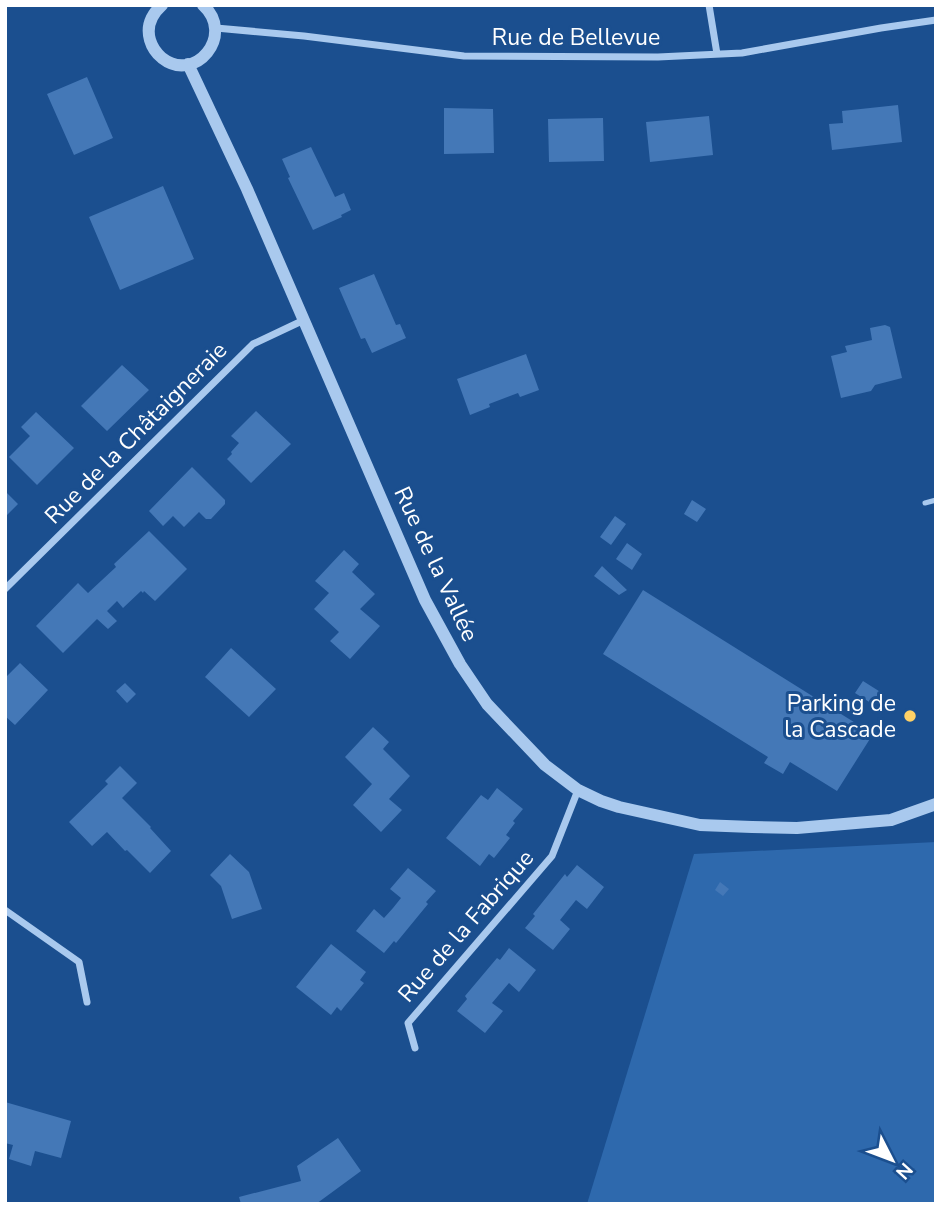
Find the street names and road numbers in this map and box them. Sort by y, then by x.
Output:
street label: Rue de Bellevue [492,22,660,53]
street label: Rue de la Châtaigneraie [38,335,234,531]
street label: Rue de la Vallée [387,482,485,646]
street label: Rue de la Fabrique [391,843,541,1009]

